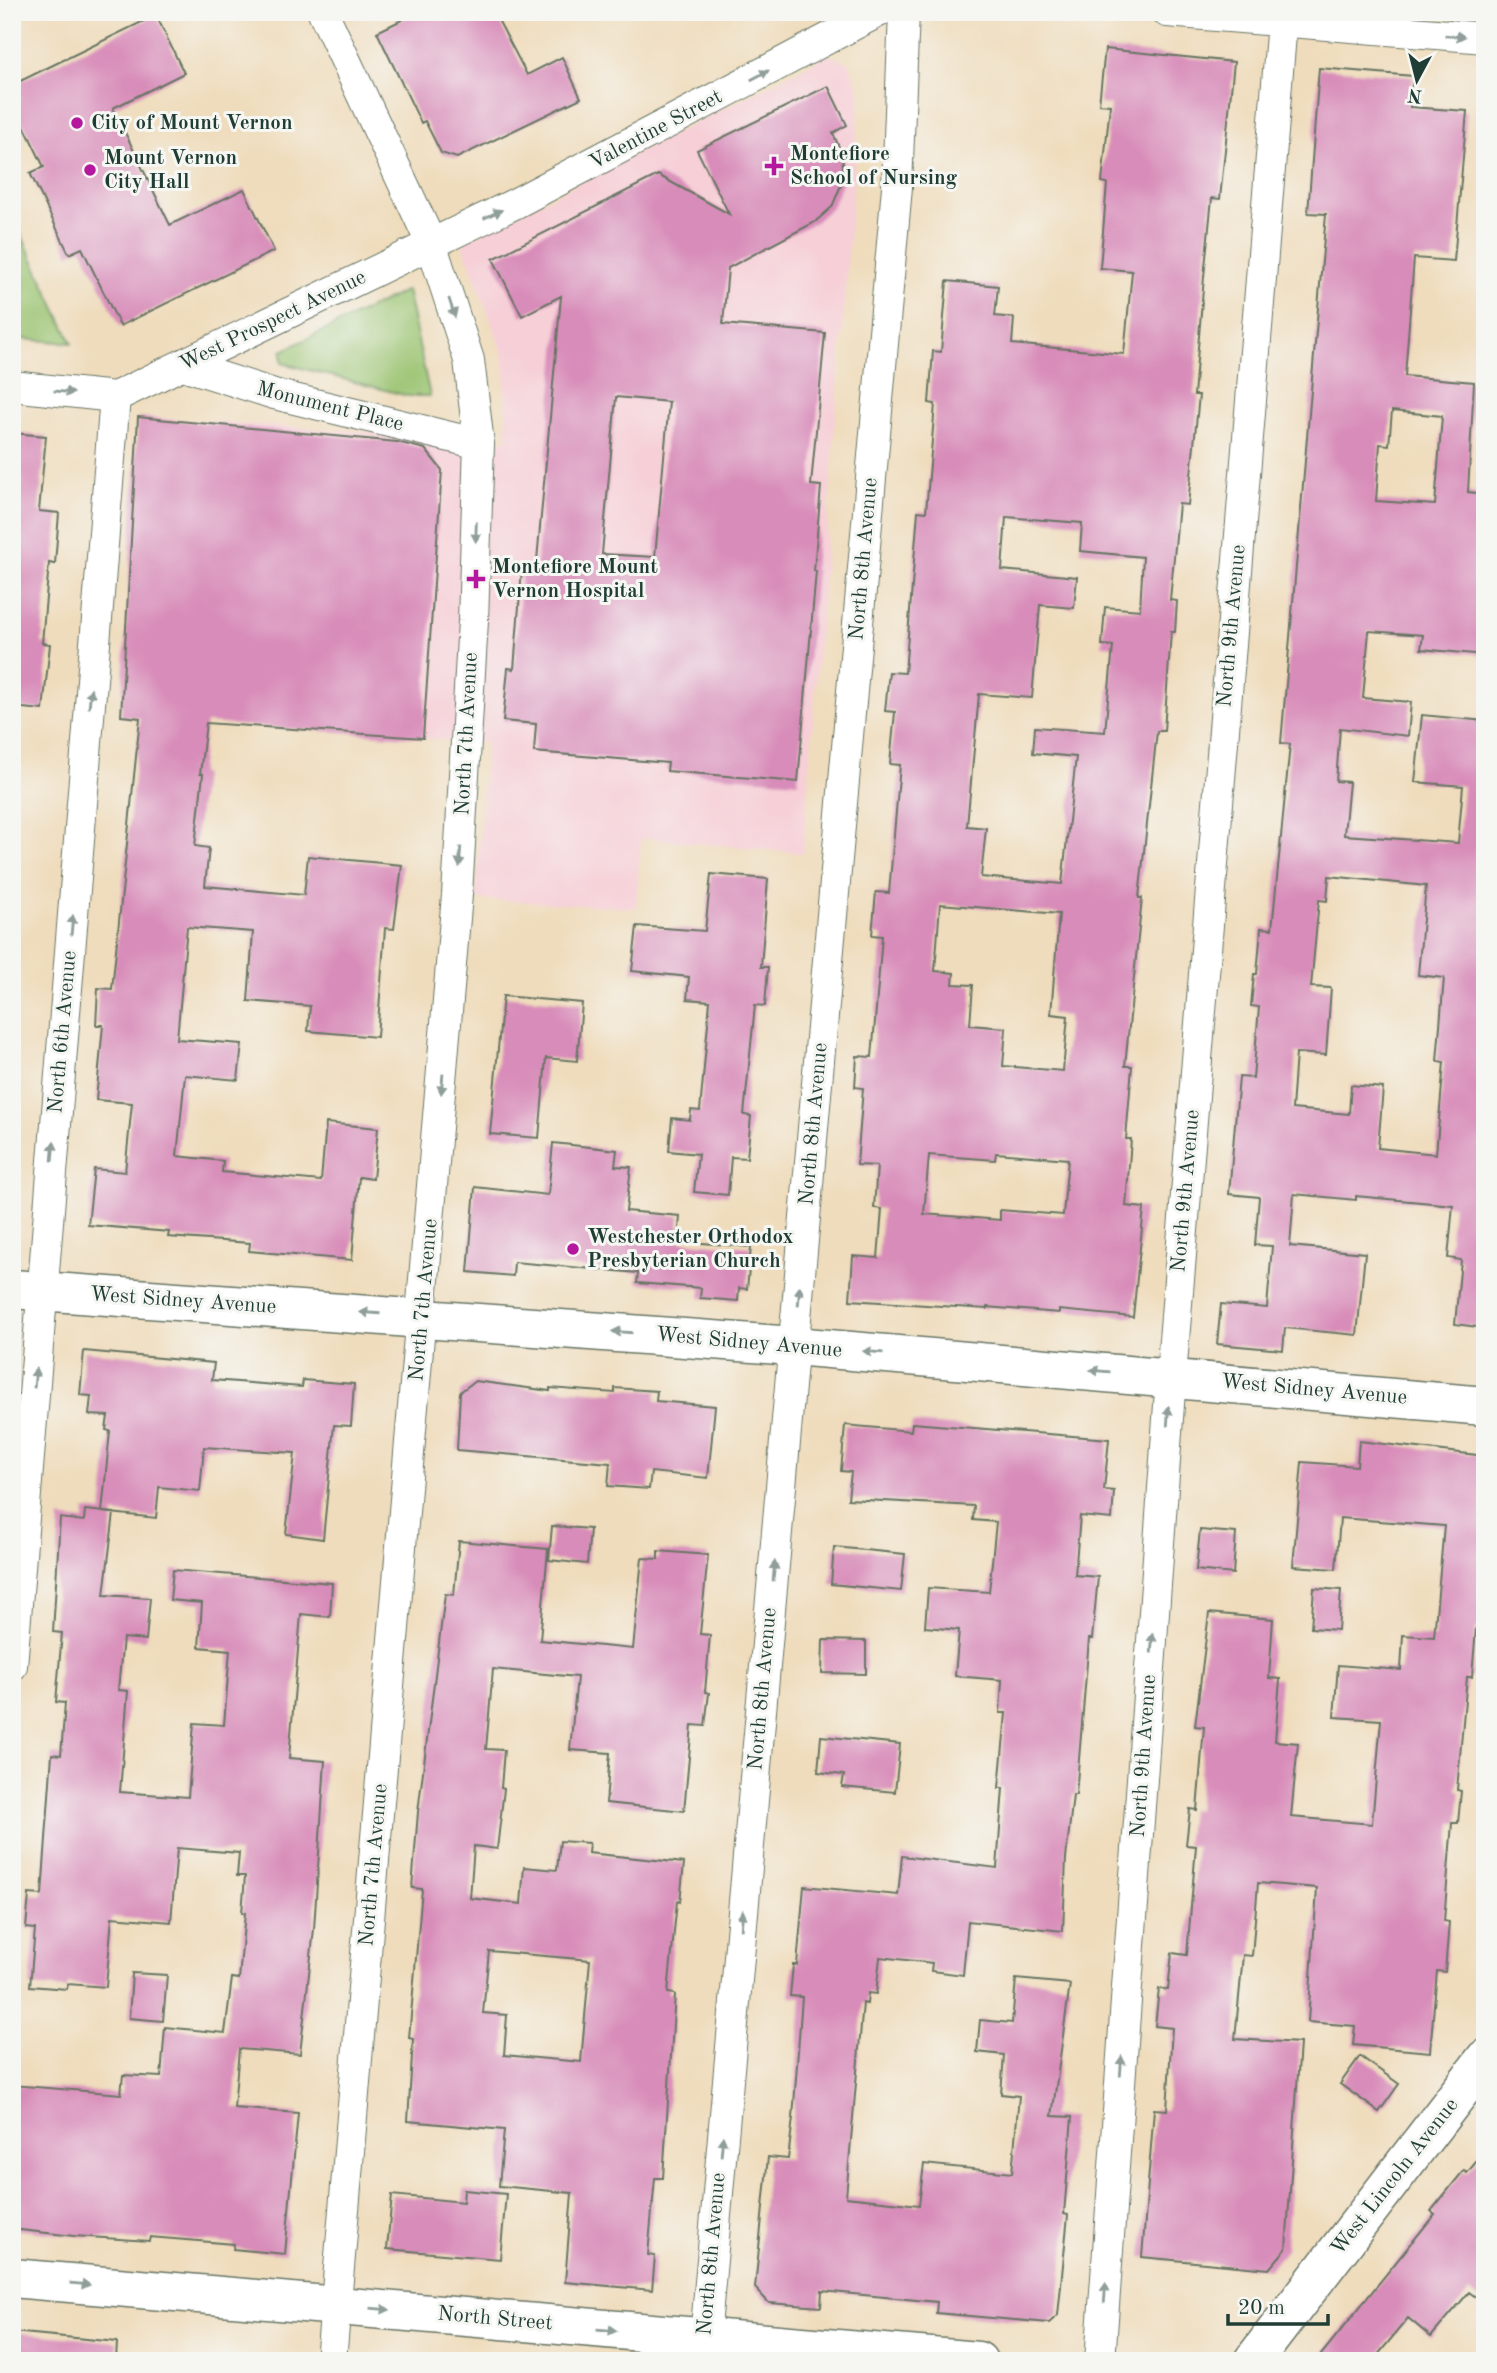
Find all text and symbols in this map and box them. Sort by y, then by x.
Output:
one-way arrow [1444,31,1466,42]
north arrow [1382,46,1452,116]
one-way arrow [750,69,770,81]
text: N [1406,84,1424,105]
street label: Valentine Street [586,86,726,174]
place label: City of Mount Vernon [91,113,293,134]
marker: City of Mount Vernon [69,115,85,131]
place label: Montefiore School of Nursing [790,144,958,189]
place label: Mount Vernon City Hall [104,148,237,193]
marker: Montefiore School of Nursing [764,156,784,176]
marker: Mount Vernon City Hall [82,162,98,178]
one-way arrow [483,208,503,220]
street label: West Prospect Avenue [177,267,369,375]
one-way arrow [447,298,458,319]
street label: Monument Place [254,379,406,435]
one-way arrow [53,387,75,398]
street label: North 8th Avenue [846,477,882,641]
one-way arrow [470,522,482,544]
street label: North 9th Avenue [1214,544,1250,708]
place label: Montefiore Mount Vernon Hospital [492,557,658,602]
marker: Montefiore Mount Vernon Hospital [466,569,486,589]
street label: North 7th Avenue [452,652,482,816]
one-way arrow [85,687,96,709]
one-way arrow [454,847,465,869]
one-way arrow [67,913,78,935]
street label: North 6th Avenue [45,950,81,1114]
street label: North 8th Avenue [796,1042,832,1206]
one-way arrow [436,1073,447,1095]
street label: North 9th Avenue [1168,1109,1204,1273]
one-way arrow [48,1140,59,1162]
street label: North 7th Avenue [406,1218,442,1382]
place label: Westchester Orthodox Presbyterian Church [587,1227,794,1272]
marker: Westchester Orthodox Presbyterian Church [565,1241,581,1257]
street label: West Sidney Avenue [89,1284,277,1318]
one-way arrow [794,1285,805,1307]
one-way arrow [359,1308,381,1319]
street label: West Sidney Avenue [655,1324,843,1362]
one-way arrow [610,1327,632,1338]
one-way arrow [862,1346,884,1357]
one-way arrow [1088,1365,1110,1376]
one-way arrow [30,1367,41,1389]
street label: West Sidney Avenue [1220,1371,1408,1409]
one-way arrow [1163,1405,1174,1427]
one-way arrow [769,1560,780,1582]
street label: North 8th Avenue [745,1607,781,1771]
one-way arrow [1147,1632,1158,1654]
street label: North 9th Avenue [1128,1674,1160,1838]
street label: North 7th Avenue [356,1783,392,1947]
one-way arrow [737,1909,748,1931]
one-way arrow [1116,2055,1127,2077]
street label: West Lincoln Avenue [1327,2095,1463,2259]
one-way arrow [717,2135,728,2157]
street label: North 8th Avenue [694,2172,730,2336]
one-way arrow [69,2279,91,2290]
one-way arrow [1100,2281,1111,2303]
scale bar [1228,2282,1327,2326]
text: 20 m [1238,2298,1285,2319]
one-way arrow [369,2304,391,2315]
street label: North Street [437,2304,553,2334]
one-way arrow [596,2324,618,2335]

